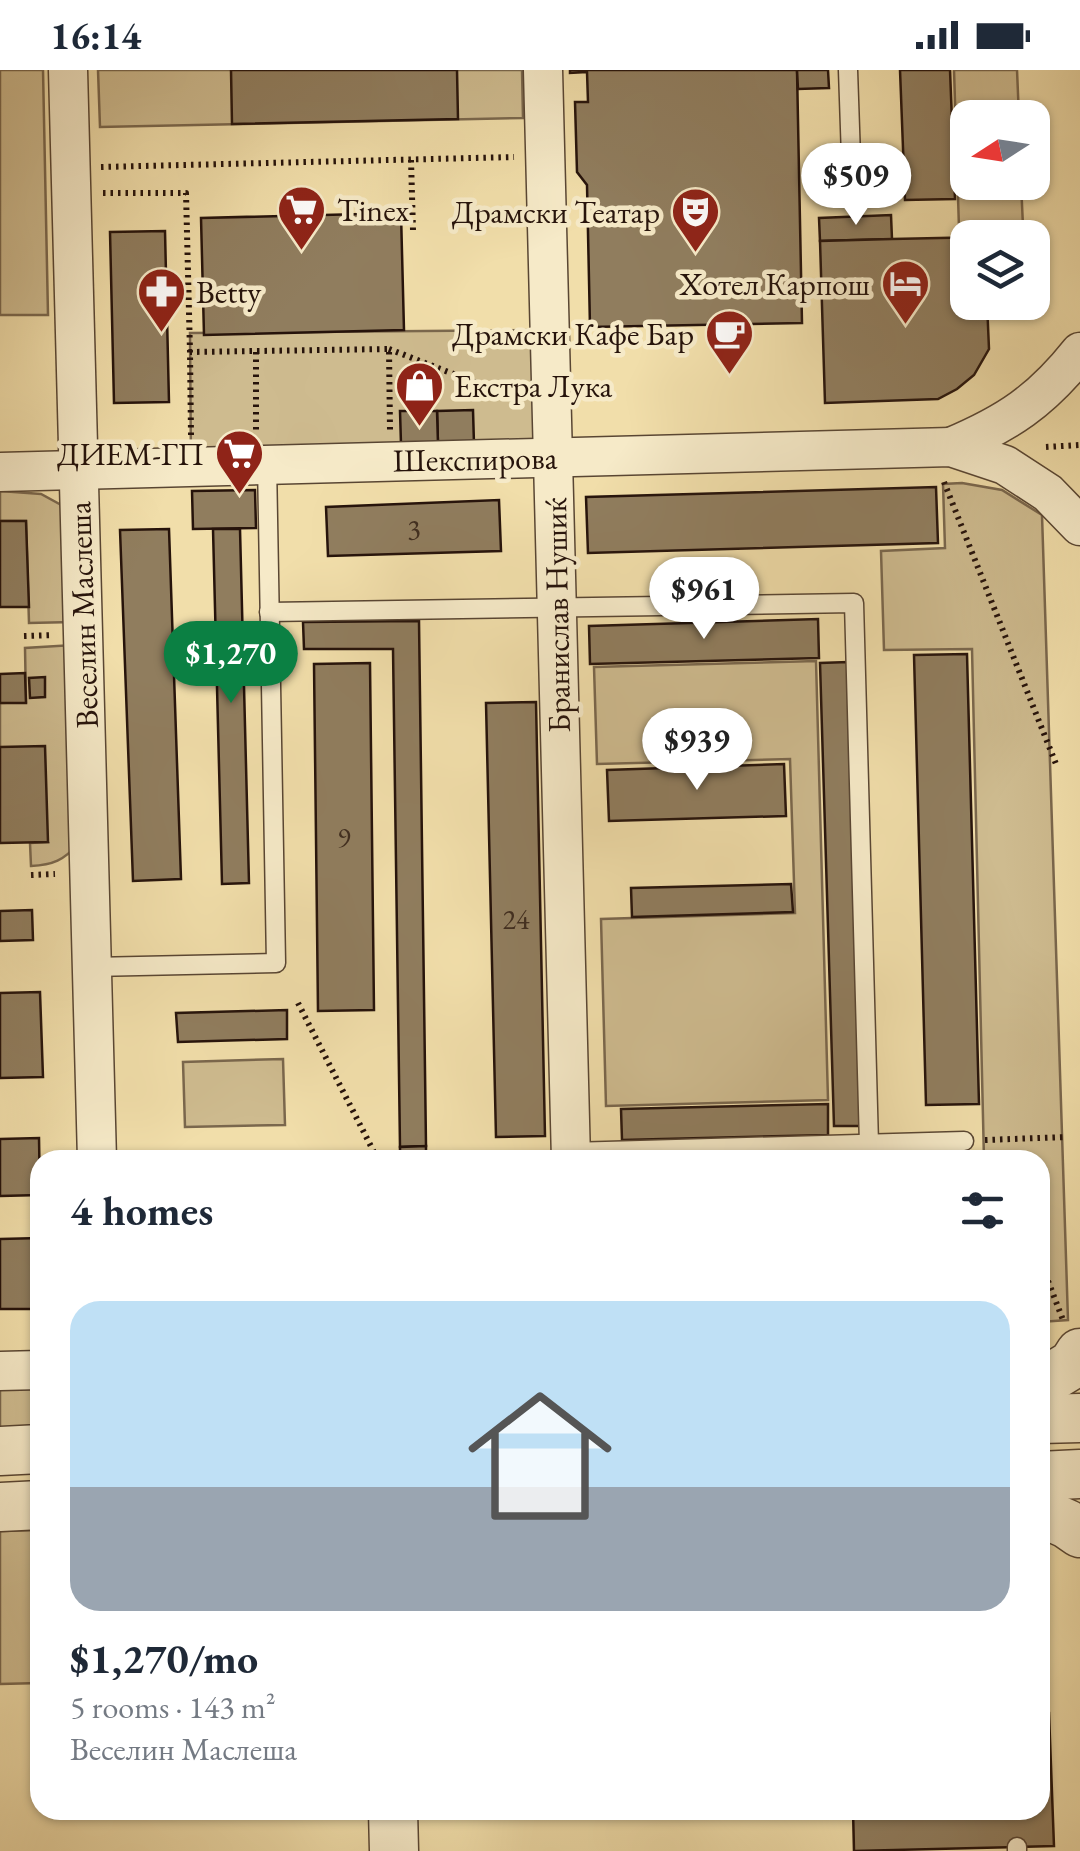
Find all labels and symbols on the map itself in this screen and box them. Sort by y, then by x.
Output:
north arrow [950,100,1050,200]
pin: $509 [797,143,915,228]
supermarket icon: Tinex [276,184,328,252]
theatre icon: Драмски Театар [669,186,721,254]
place label: Tinex [337,189,409,231]
place label: Драмски Театар [452,191,660,233]
hotel icon: Хотел Карпош [879,258,931,326]
place label: Хотел Карпош [679,263,870,305]
pharmacy icon: Betty [135,266,187,334]
place label: Betty [196,271,262,313]
cafe icon: Драмски Кафе Бар [703,308,755,376]
place label: Драмски Кафе Бар [452,313,694,355]
shop icon: Екстра Лука [393,360,445,428]
place label: Екстра Лука [454,365,613,407]
supermarket icon: ДИЕМ-ГП [213,428,265,496]
place label: ДИЕМ-ГП [57,433,204,475]
street label: Шекспирова [392,437,558,481]
street label: Бранислав Нушиќ [534,497,580,733]
street label: Веселин Маслеша [58,501,108,729]
house number: 3 [407,511,421,547]
pin: $961 [645,557,763,642]
pin: $1,270 [150,621,312,706]
pin: $939 [638,708,756,793]
house number: 9 [337,819,351,855]
house number: 24 [503,901,530,937]

